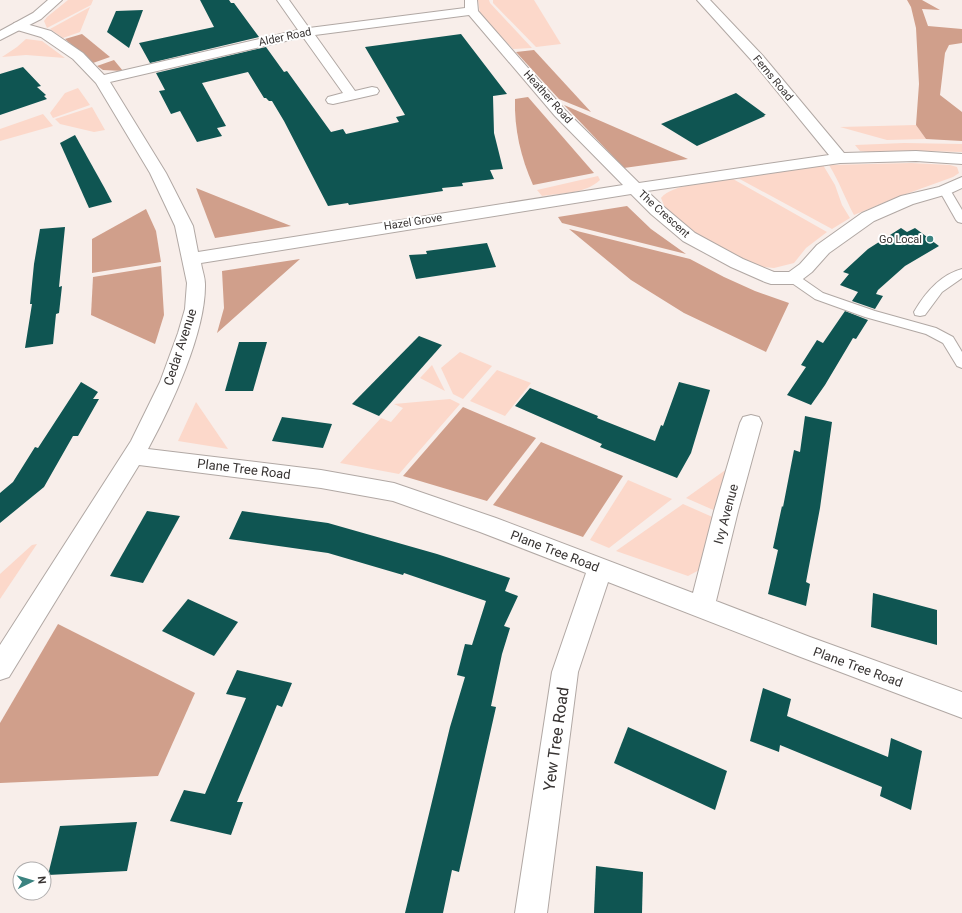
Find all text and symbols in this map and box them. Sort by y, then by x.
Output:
street label: Alder Road [257,25,313,49]
street label: Ferns Road [750,53,796,103]
street label: Heather Road [521,68,575,126]
street label: The Crescent [636,188,693,241]
street label: Hazel Grove [383,211,443,233]
place label: Go Local [879,233,922,246]
marker: Go Local [925,234,935,244]
street label: Cedar Avenue [161,307,200,387]
street label: Plane Tree Road [196,456,292,482]
street label: Ivy Avenue [711,482,741,546]
street label: Plane Tree Road [508,527,602,575]
street label: Plane Tree Road [811,644,905,690]
street label: Yew Tree Road [539,686,573,792]
north arrow [12,861,52,901]
text: N [35,876,48,885]

